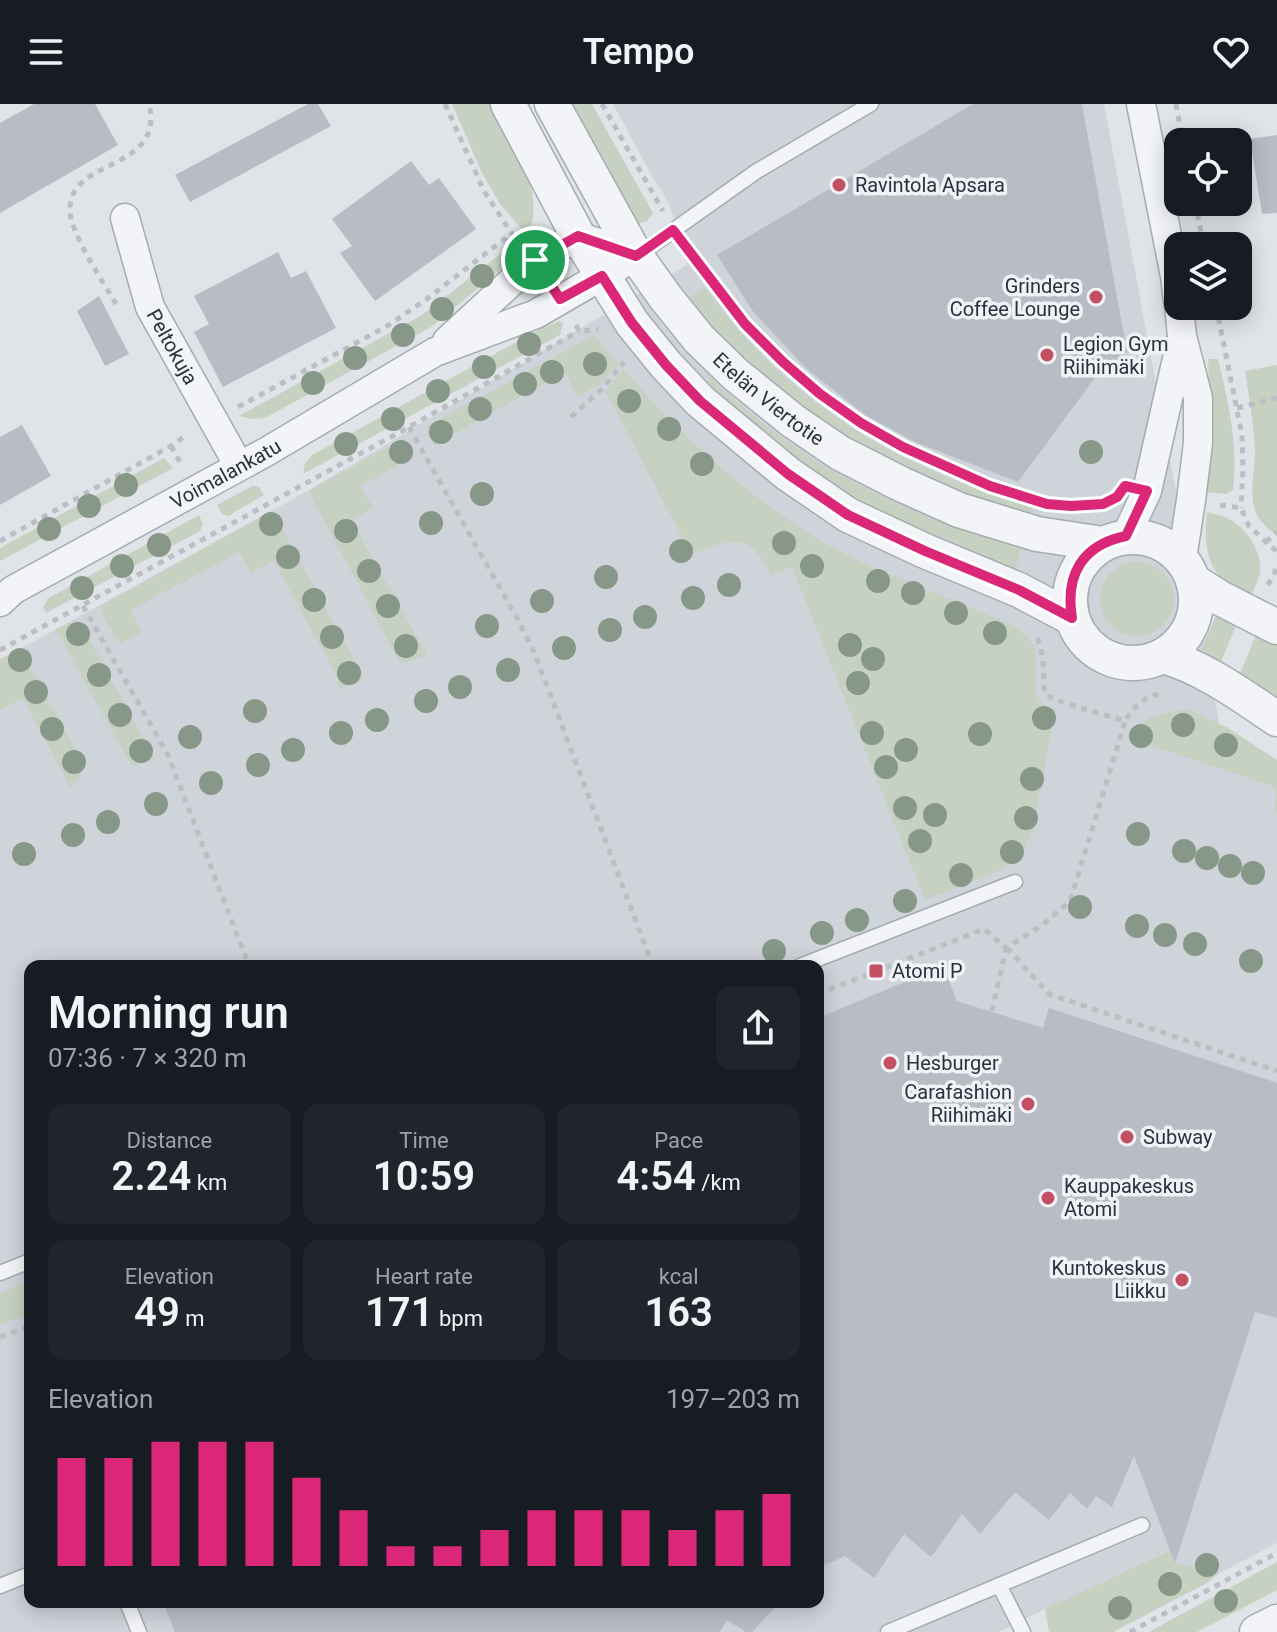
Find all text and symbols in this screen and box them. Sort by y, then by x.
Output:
icon: menu [24,30,68,74]
icon: heart [1209,30,1253,74]
text: Tempo [583,31,694,73]
map controls [1164,128,1252,320]
button: locate [1164,128,1252,216]
place label: Ravintola Apsara [855,173,1005,197]
marker: Ravintola Apsara [830,176,848,194]
pin [501,226,569,294]
button: layers [1164,232,1252,320]
icon: arrive [513,238,557,282]
place label: Grinders Coffee Lounge [950,274,1080,321]
marker: Grinders Coffee Lounge [1087,288,1105,306]
street label: Peltokuja [142,305,203,389]
place label: Legion Gym Riihimäki [1063,332,1169,379]
marker: Legion Gym Riihimäki [1038,346,1056,364]
street label: Etelän Viertotie [708,347,829,451]
street label: Voimalankatu [166,434,285,514]
place label: Atomi P [892,959,963,983]
marker: Atomi P [867,962,885,980]
button: share [716,986,800,1070]
text: Morning run [48,987,289,1039]
text: 07:36 · 7 × 320 m [48,1043,247,1073]
place label: Hesburger [906,1051,999,1075]
marker: Hesburger [881,1054,899,1072]
place label: Carafashion Riihimäki [904,1080,1012,1127]
marker: Carafashion Riihimäki [1019,1095,1037,1113]
place label: Subway [1143,1125,1213,1149]
text: Distance [127,1128,212,1153]
text: Time [399,1128,449,1153]
text: Pace [654,1128,703,1153]
marker: Subway [1118,1128,1136,1146]
text: 2.24 [111,1153,191,1200]
text: 10:59 [373,1153,475,1200]
text: 4:54 [616,1153,696,1200]
text: km [191,1170,227,1195]
text: /km [696,1170,741,1195]
place label: Kauppakeskus Atomi [1064,1174,1194,1221]
marker: Kauppakeskus Atomi [1039,1189,1057,1207]
place label: Kuntokeskus Liikku [1051,1256,1166,1303]
text: Elevation [125,1264,214,1289]
text: Heart rate [375,1264,473,1289]
text: kcal [659,1264,699,1289]
marker: Kuntokeskus Liikku [1173,1271,1191,1289]
text: 49 [134,1289,180,1336]
text: 171 [365,1289,434,1336]
text: 163 [644,1289,713,1336]
text: m [180,1306,205,1331]
text: bpm [434,1306,483,1331]
text: Elevation [48,1384,153,1414]
text: 197–203 m [666,1384,800,1414]

